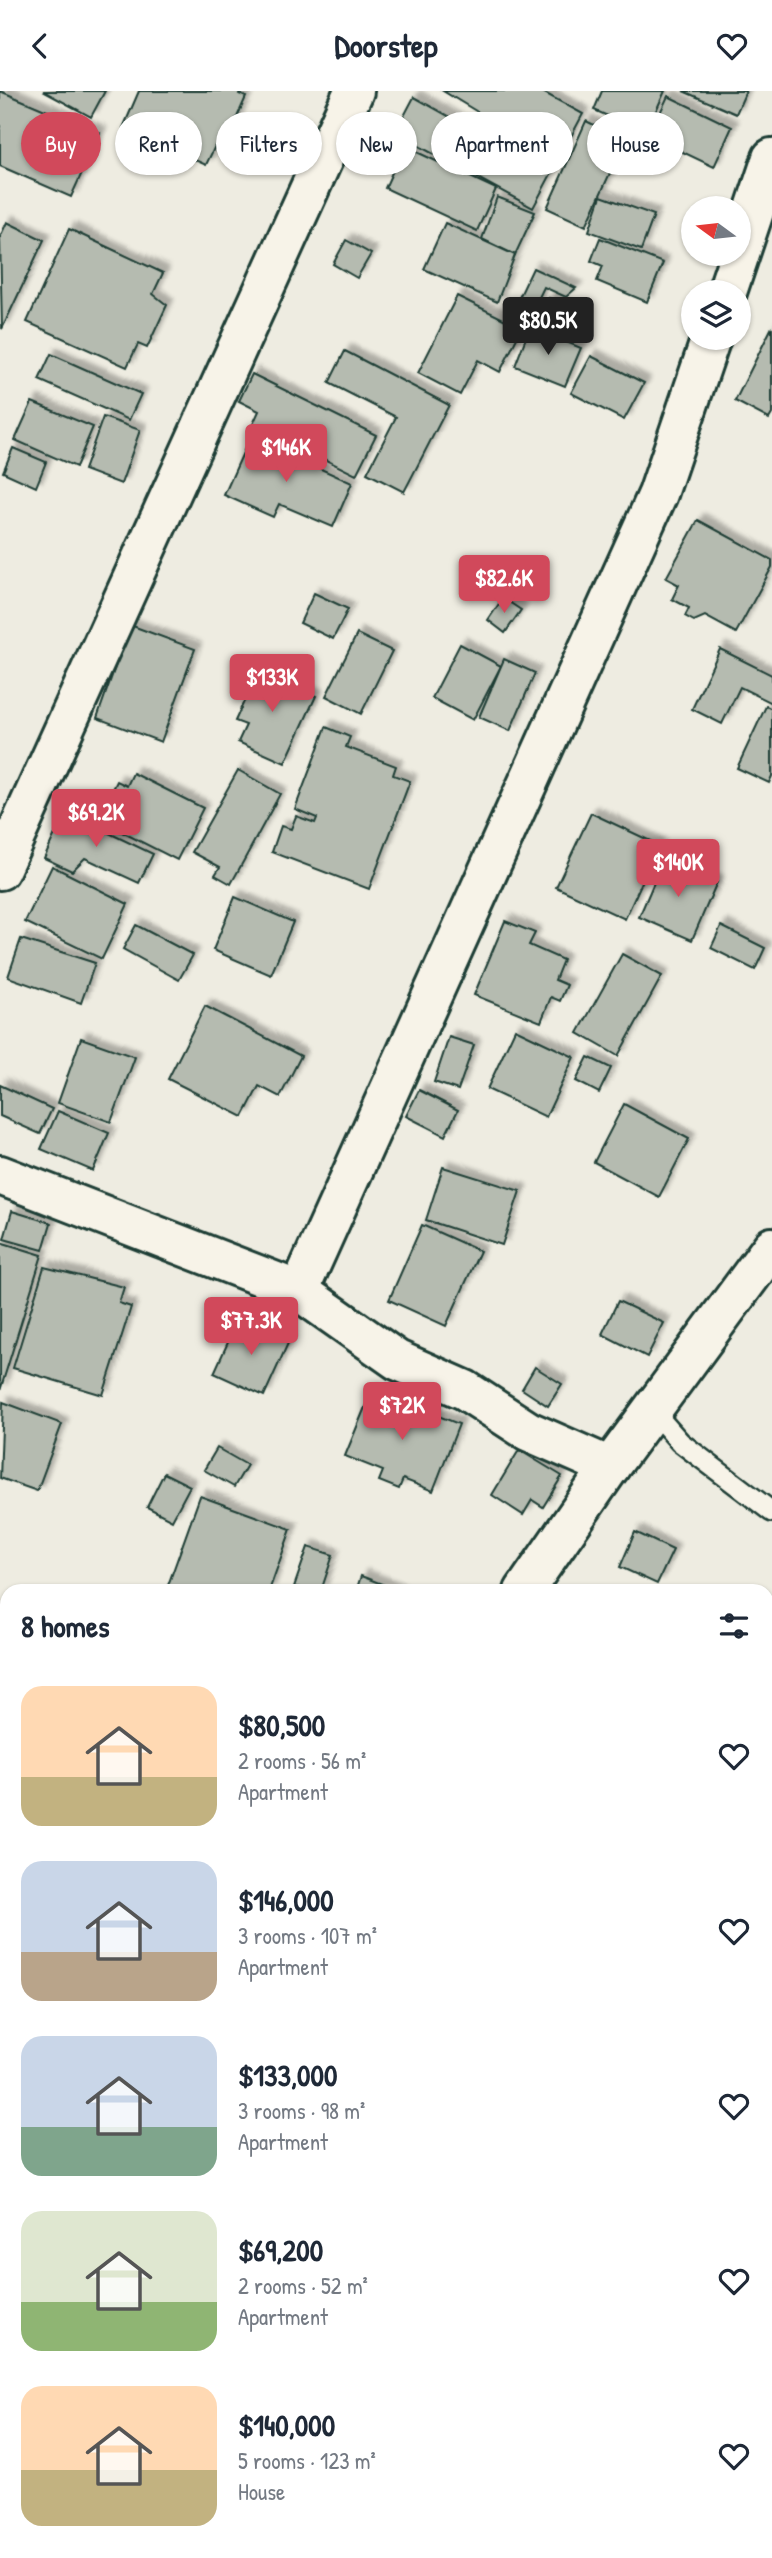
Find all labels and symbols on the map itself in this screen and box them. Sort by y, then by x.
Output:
north arrow [681,196,751,266]
pin: $80.5K [491,297,605,357]
pin: $146K [237,425,335,484]
pin: $82.6K [447,555,561,615]
pin: $133K [223,655,321,714]
pin: $69.2K [39,789,153,849]
pin: $140K [629,839,727,899]
pin: $77.3K [194,1297,308,1357]
pin: $72K [361,1383,443,1442]

